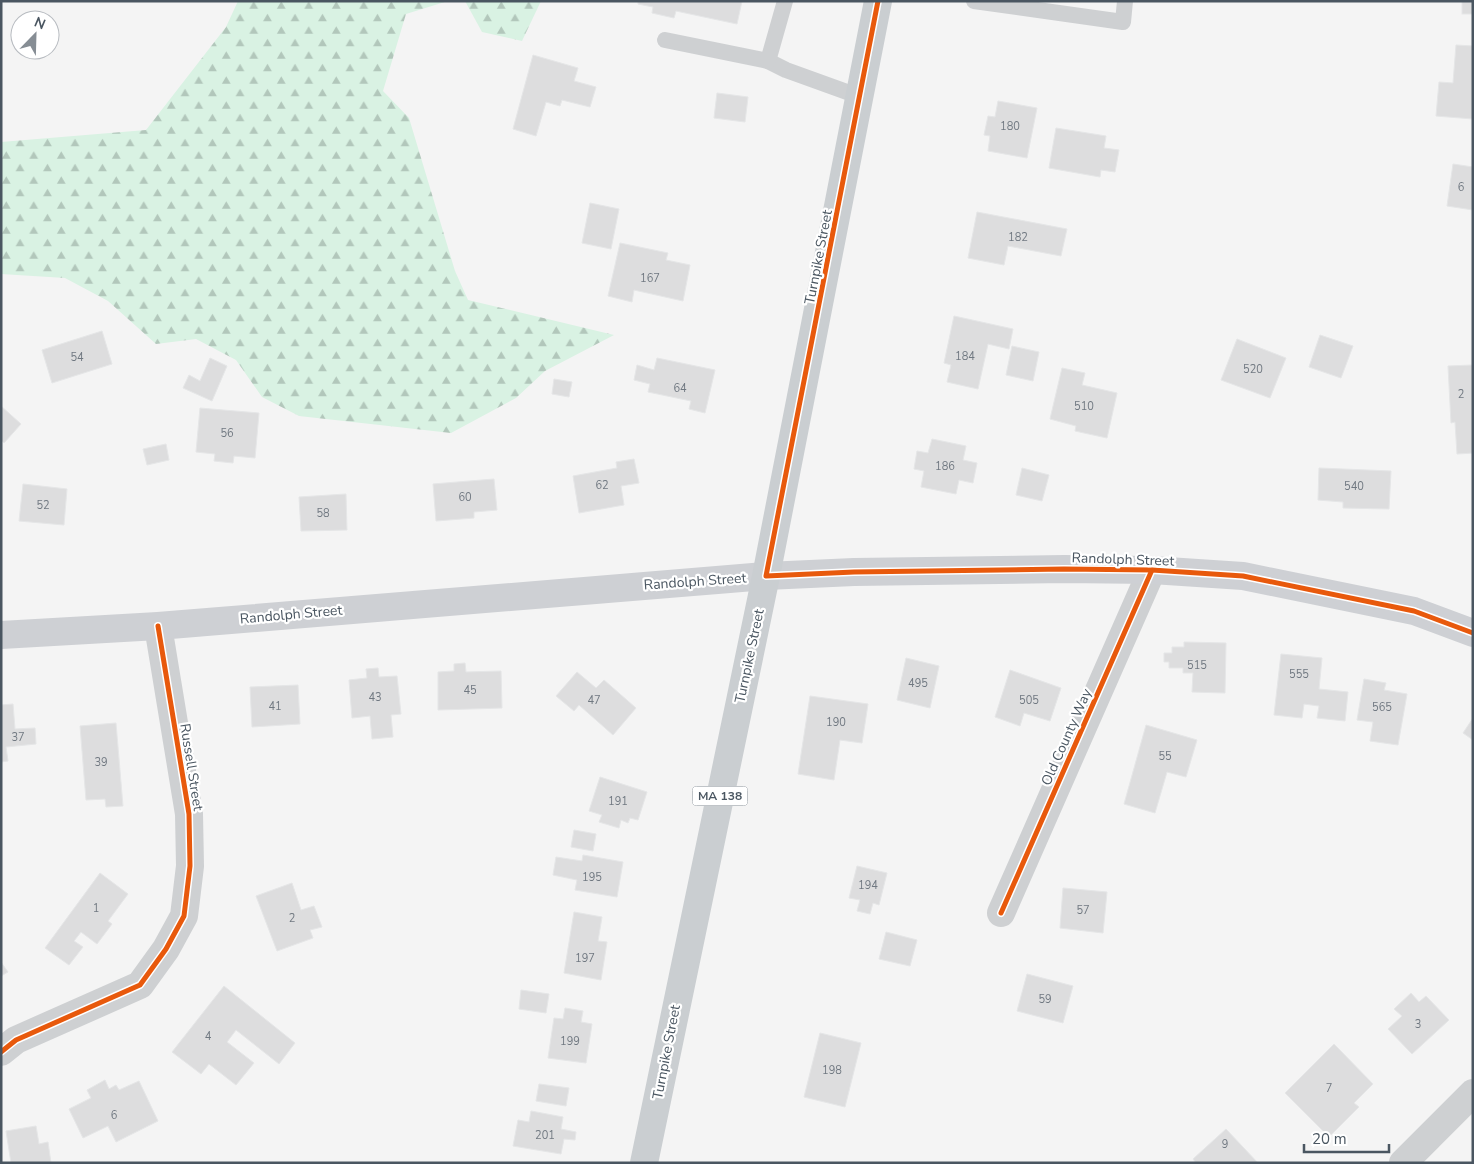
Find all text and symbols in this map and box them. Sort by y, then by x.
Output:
north arrow [10,10,60,60]
text: N [31,13,48,34]
house number: 180 [1000,119,1020,134]
house number: 6 [1458,180,1465,195]
street label: Turnpike Street [800,208,837,306]
house number: 182 [1008,230,1028,245]
house number: 167 [640,271,660,286]
house number: 184 [955,349,975,364]
house number: 54 [70,350,84,365]
house number: 520 [1243,362,1263,377]
house number: 64 [673,381,687,396]
house number: 2 [1458,387,1464,402]
house number: 510 [1074,399,1094,414]
house number: 56 [220,426,234,441]
house number: 186 [935,459,955,474]
house number: 62 [595,478,609,493]
house number: 540 [1344,479,1364,494]
house number: 60 [458,490,472,505]
house number: 52 [36,498,50,513]
house number: 58 [316,506,330,521]
street label: Randolph Street [1071,548,1175,571]
street label: Randolph Street [643,568,747,595]
street label: Randolph Street [239,601,343,628]
street label: Turnpike Street [730,607,769,705]
house number: 515 [1187,658,1207,673]
house number: 555 [1289,667,1309,682]
house number: 495 [908,676,928,691]
house number: 45 [463,683,477,698]
street label: Old County Way [1037,685,1097,789]
house number: 43 [368,690,382,705]
house number: 47 [587,693,601,708]
house number: 505 [1019,693,1039,708]
house number: 41 [268,699,282,714]
house number: 565 [1372,700,1392,715]
house number: 190 [826,715,846,730]
street label: Russell Street [175,722,208,812]
house number: 37 [11,730,25,745]
house number: 55 [1158,749,1172,764]
house number: 39 [94,755,108,770]
road number: MA 138 [692,786,748,806]
house number: 191 [608,794,628,809]
house number: 195 [582,870,602,885]
house number: 194 [858,878,878,893]
house number: 1 [93,901,99,916]
house number: 57 [1076,903,1090,918]
house number: 2 [289,911,295,926]
house number: 197 [575,951,595,966]
house number: 59 [1038,992,1052,1007]
street label: Turnpike Street [648,1003,685,1101]
house number: 3 [1415,1017,1421,1032]
house number: 4 [205,1029,212,1044]
house number: 199 [560,1034,580,1049]
house number: 198 [822,1063,842,1078]
house number: 7 [1326,1081,1332,1096]
house number: 6 [111,1108,118,1123]
scale bar [1304,1122,1389,1154]
house number: 201 [535,1128,555,1143]
text: 20 m [1312,1129,1347,1149]
house number: 9 [1222,1137,1228,1152]

